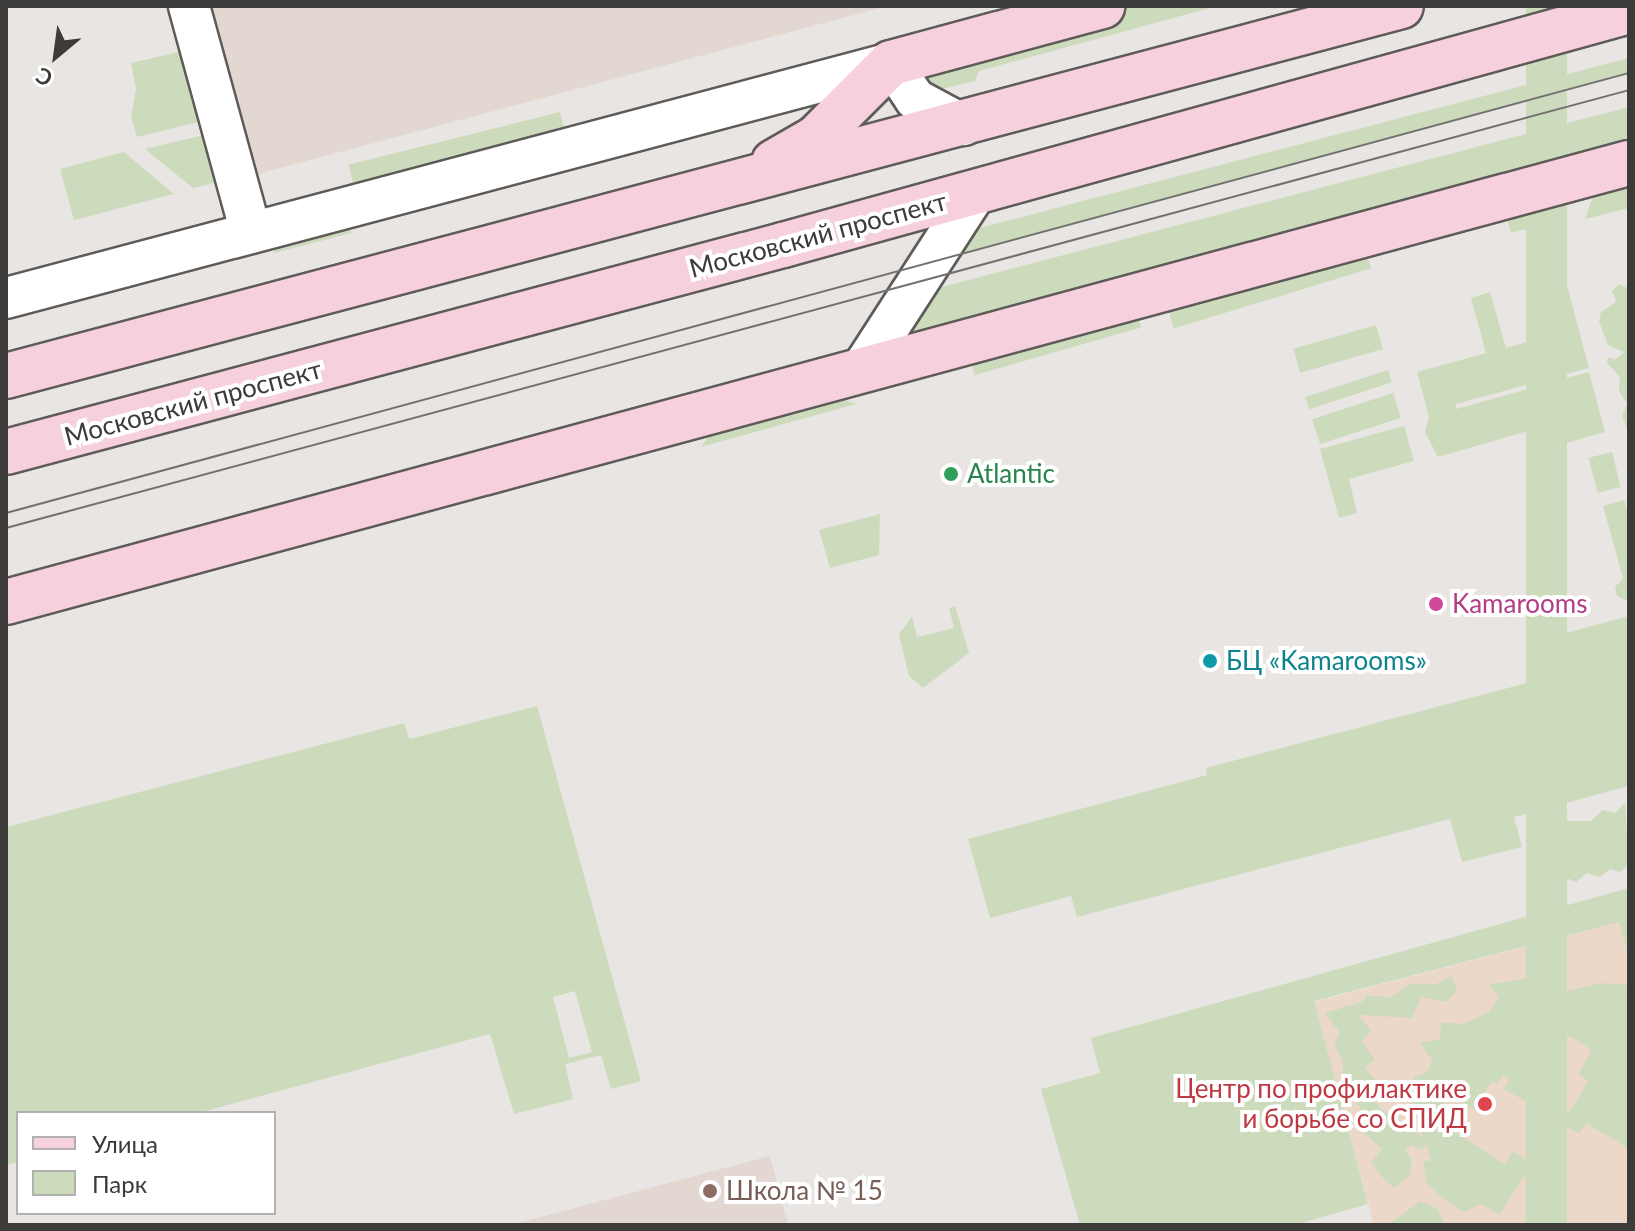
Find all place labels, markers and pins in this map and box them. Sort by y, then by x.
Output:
place label: Atlantic [967,458,1055,490]
marker: Atlantic [942,465,960,483]
place label: Kamarooms [1452,588,1587,620]
marker: Kamarooms [1427,595,1445,613]
place label: БЦ «Kamarooms» [1226,645,1427,677]
marker: БЦ «Kamarooms» [1201,652,1219,670]
place label: Центр по профилактике и борьбе со СПИД [1175,1073,1467,1134]
marker: Центр по профилактике и борьбе со СПИД [1474,1093,1496,1115]
place label: Школа № 15 [726,1175,883,1207]
marker: Школа № 15 [701,1182,719,1200]

